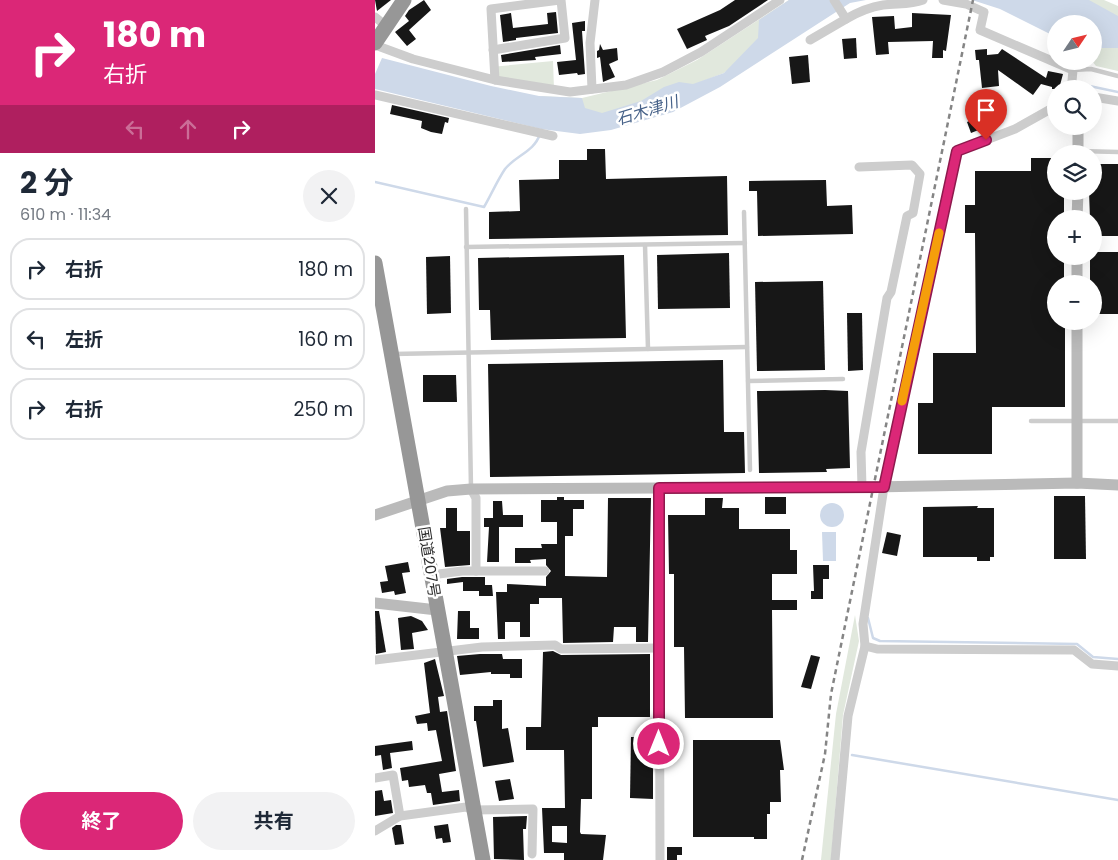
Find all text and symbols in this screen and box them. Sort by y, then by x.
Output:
text: 180 m [103,10,206,59]
north arrow [1047,15,1103,70]
map controls [1047,15,1102,330]
icon: right [20,20,85,85]
text: 右折 [103,59,147,90]
button: search [1047,80,1102,135]
pin [965,89,1007,140]
water label: 石木津川 [613,90,683,131]
icon: arrive [972,96,1000,124]
icon: left [121,115,149,143]
icon: ahead [174,115,202,143]
icon: right [227,115,255,143]
button: layers [1047,145,1102,200]
text: 2 分 [20,161,74,204]
button: close [303,170,355,222]
text: 610 m · 11:34 [20,203,111,226]
button: + [1047,210,1102,265]
icon: right [22,255,50,283]
text: 右折 [65,256,103,283]
text: 180 m [298,256,353,283]
button: − [1047,275,1102,330]
icon: left [22,325,50,353]
text: 左折 [65,326,103,353]
text: 160 m [298,326,353,353]
icon: right [22,395,50,423]
text: 右折 [65,396,103,423]
text: 250 m [294,396,353,423]
street label: 国道207号 [414,525,445,599]
position arrow [632,717,684,769]
button: 終了 [20,792,183,850]
button: 共有 [193,792,355,850]

